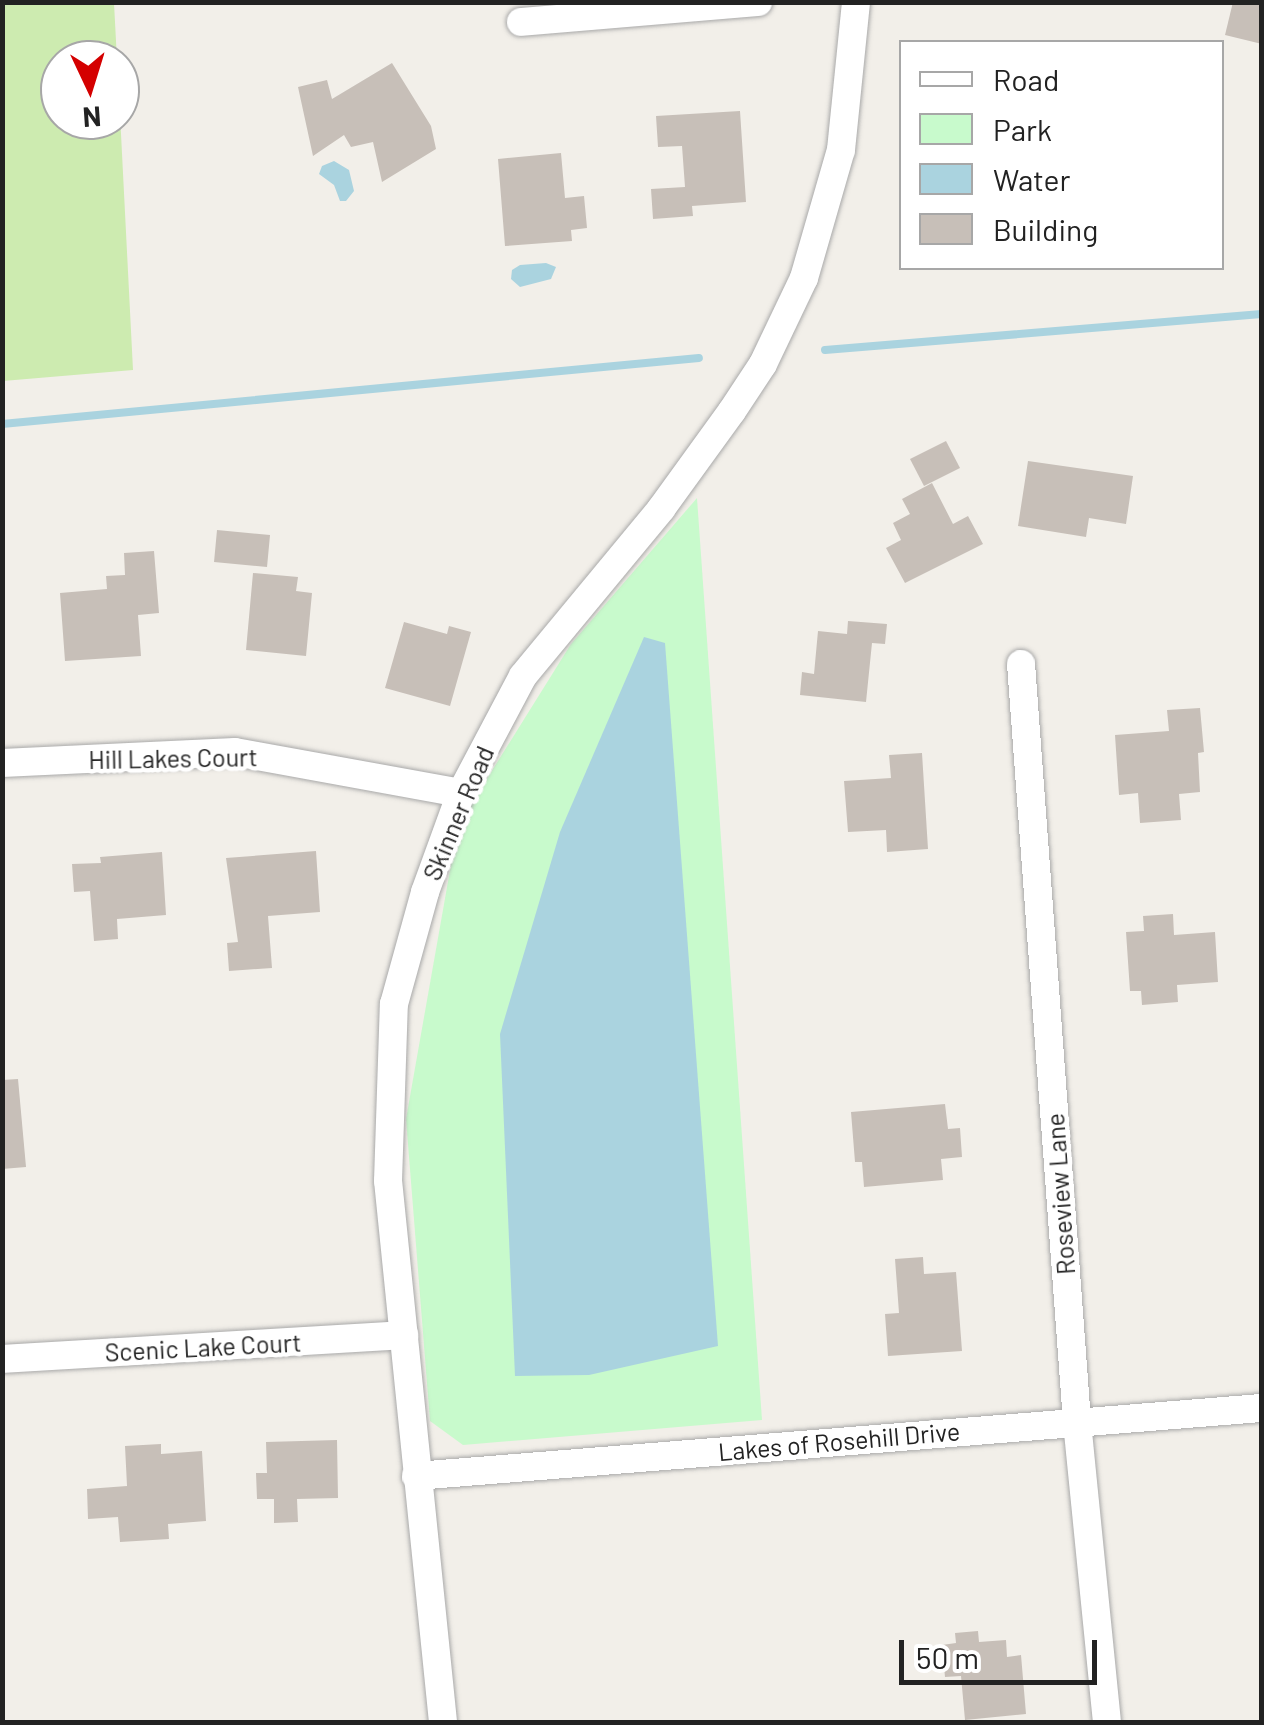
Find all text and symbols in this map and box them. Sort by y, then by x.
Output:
north arrow [40,40,140,140]
legend [899,40,1224,270]
text: Road [993,61,1059,97]
text: N [81,100,102,136]
text: Park [993,111,1052,147]
text: Water [993,161,1071,197]
text: Building [993,211,1098,247]
street label: Skinner Road [416,741,500,885]
street label: Hill Lakes Court [88,742,258,774]
street label: Roseview Lane [1039,1112,1081,1276]
street label: Scenic Lake Court [104,1327,302,1367]
street label: Lakes of Rosehill Drive [717,1415,961,1467]
scale bar [904,1620,1102,1682]
text: 50 m [916,1639,979,1675]

